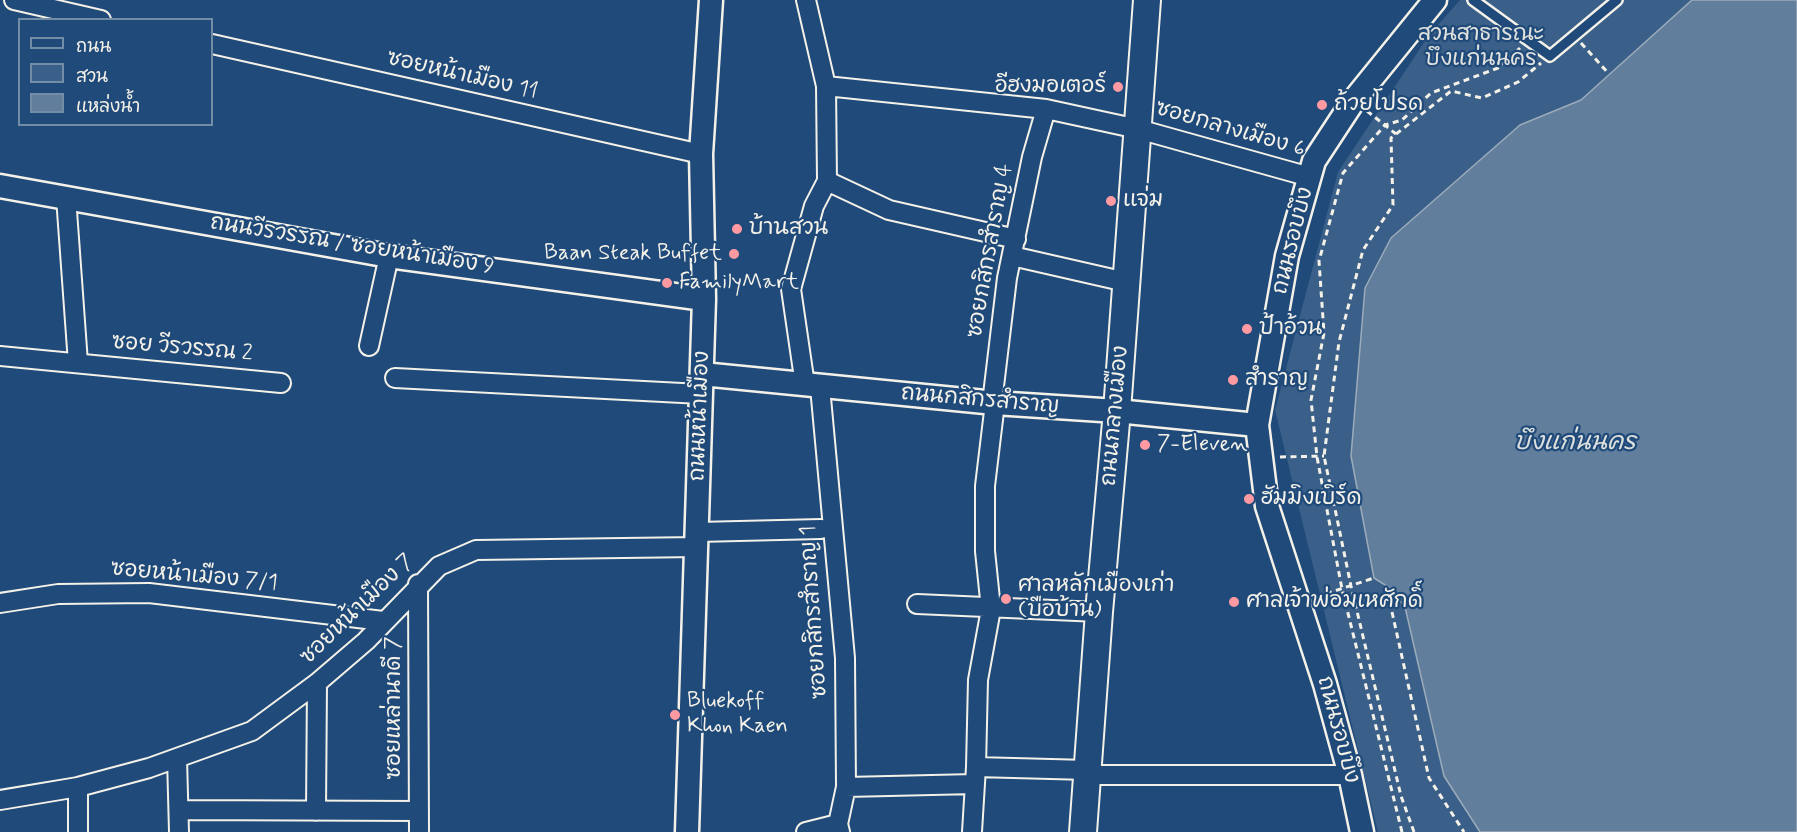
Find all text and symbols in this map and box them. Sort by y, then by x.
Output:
legend [18,18,213,126]
park label: สวนสาธารณะ บึงแก่นนคร [1418,22,1544,74]
text: ถนน [76,35,111,59]
street label: ซอยหน้าเมือง 11 [384,46,540,106]
text: สวน [76,65,108,89]
place label: อีฮงมอเตอร์ [995,74,1106,100]
marker: อีฮงมอเตอร์ [1111,80,1125,94]
place label: ถ้วยโปรด [1334,92,1423,118]
text: แหล่งน้ำ [76,95,140,119]
street label: ซอยกลางเมือง 6 [1152,96,1308,164]
marker: ถ้วยโปรด [1315,98,1329,112]
street label: ซอยกสิกรสำราญ 4 [963,162,1019,340]
street label: ถนนรอบบึง [1268,185,1320,297]
place label: แจ่ม [1123,188,1163,214]
marker: แจ่ม [1104,194,1118,208]
street label: ถนนวีรวรรณ / ซอยหน้าเมือง 9 [208,210,496,282]
place label: บ้านสวน [749,216,828,242]
marker: บ้านสวน [730,222,744,236]
place label: Baan Steak Buffet [544,241,722,267]
marker: Baan Steak Buffet [727,247,741,261]
place label: FamilyMart [679,270,799,296]
marker: FamilyMart [660,276,674,290]
place label: ป้าอ้วน [1259,316,1322,342]
marker: ป้าอ้วน [1240,322,1254,336]
street label: ซอย วีรวรรณ 2 [111,330,253,368]
street label: ถนนกลางเมือง [1097,345,1135,487]
street label: ถนนหน้าเมือง [686,350,716,482]
place label: สำราญ [1245,367,1308,393]
marker: สำราญ [1226,373,1240,387]
street label: ถนนกสิกรสำราญ [900,381,1060,421]
water label: บึงแก่นนคร [1514,430,1636,458]
place label: 7-Eleven [1157,432,1247,458]
marker: 7-Eleven [1138,438,1152,452]
place label: ฮัมมิงเบิร์ด [1261,486,1362,512]
marker: ฮัมมิงเบิร์ด [1242,492,1256,506]
street label: ซอยกสิกรสำราญ 1 [796,525,834,699]
street label: ซอยหน้าเมือง 7 [296,549,420,671]
street label: ซอยหน้าเมือง 7/1 [109,557,279,597]
place label: ศาลหลักเมืองเก่า (บือบ้าน) [1018,573,1174,624]
place label: ศาลเจ้าพ่อมเหศักดิ์ [1246,589,1423,615]
marker: ศาลหลักเมืองเก่า (บือบ้าน) [999,592,1013,606]
marker: ศาลเจ้าพ่อมเหศักดิ์ [1227,595,1241,609]
street label: ซอยเหล่านาดี 7 [382,636,408,780]
street label: ถนนรอบบึง [1310,674,1364,786]
place label: Bluekoff Khon Kaen [687,689,788,740]
marker: Bluekoff Khon Kaen [668,708,682,722]

